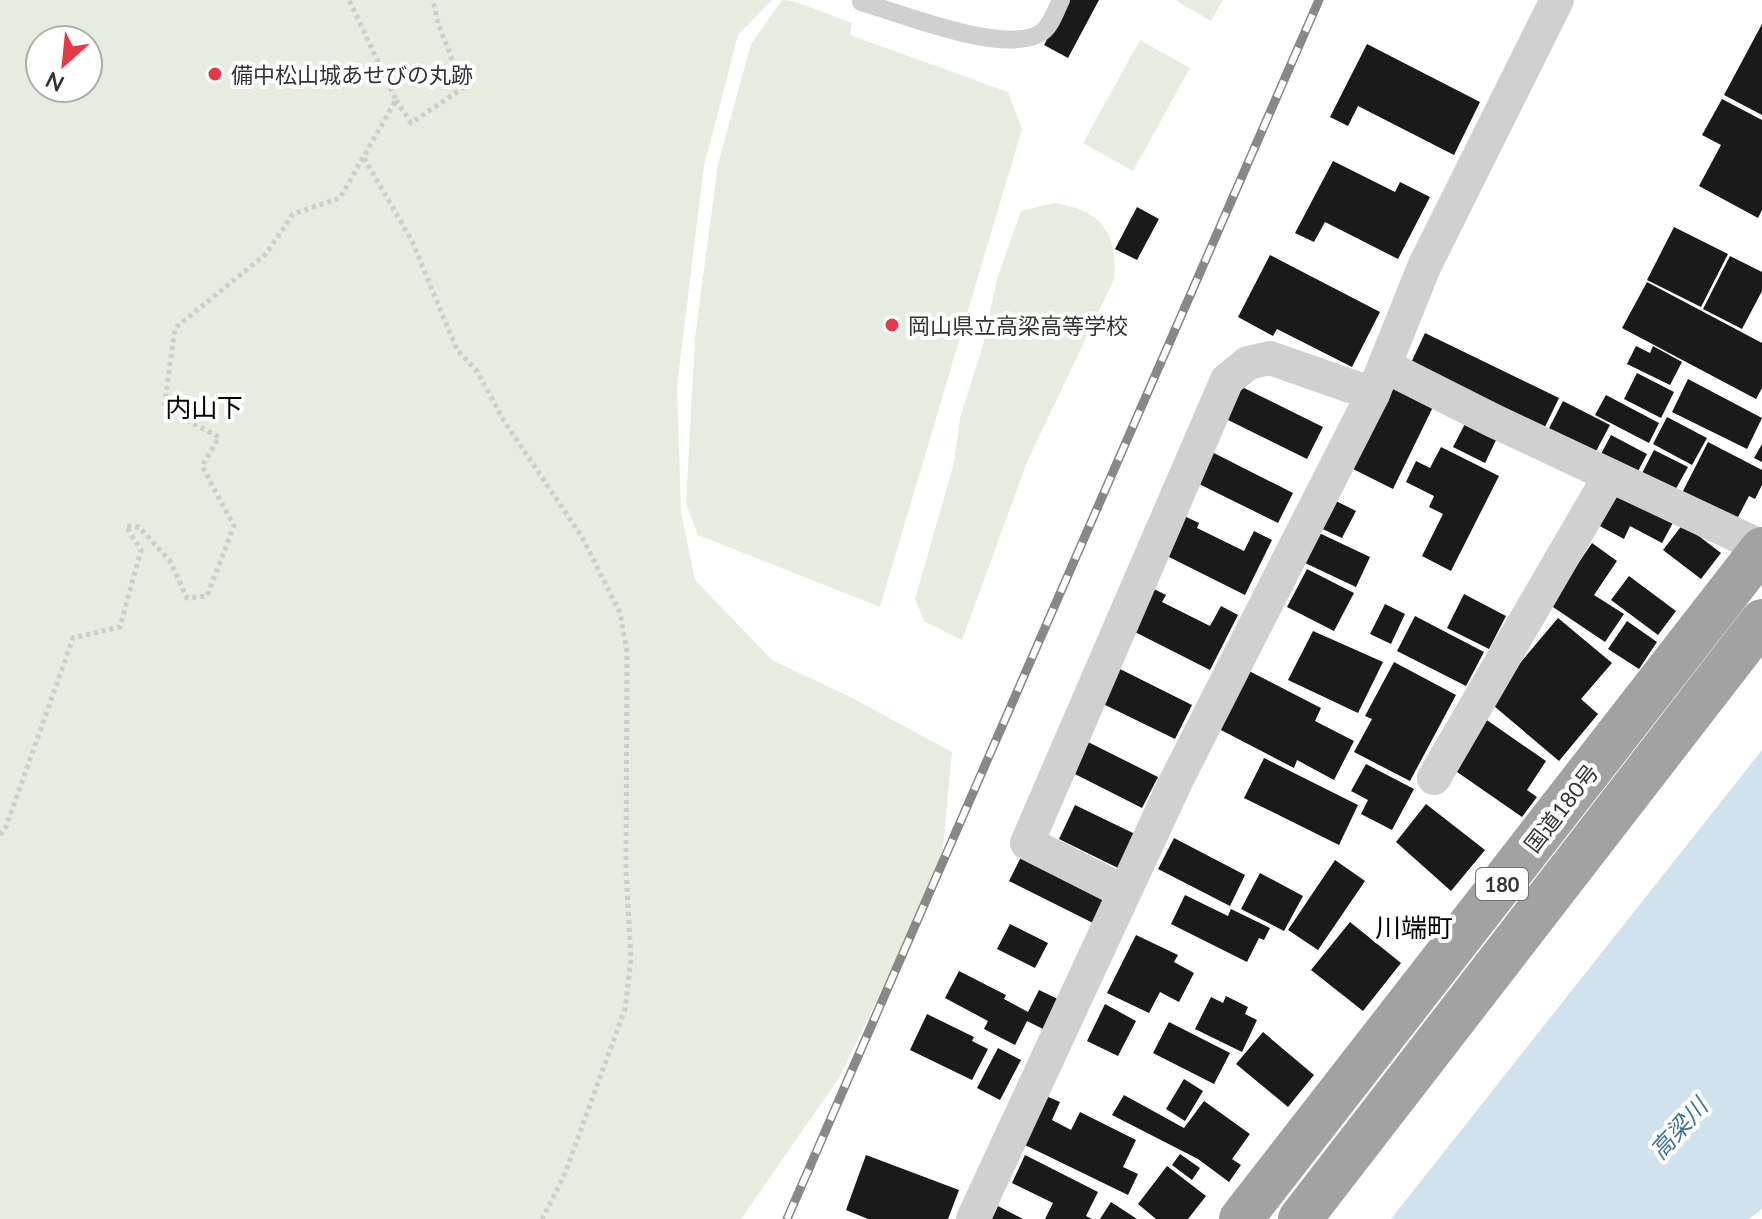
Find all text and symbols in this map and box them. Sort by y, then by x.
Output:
north arrow [24,24,104,104]
place label: 備中松山城あせびの丸跡 [231,61,473,88]
marker: 備中松山城あせびの丸跡 [206,65,224,83]
text: N [41,66,68,98]
place label: 岡山県立高梁高等学校 [908,312,1128,339]
marker: 岡山県立高梁高等学校 [883,316,901,334]
district label: 内山下 [165,391,243,423]
street label: 国道180号 [1518,759,1604,857]
road number: 180 [1476,868,1528,900]
district label: 川端町 [1375,911,1453,943]
water label: 高梁川 [1643,1089,1715,1164]

